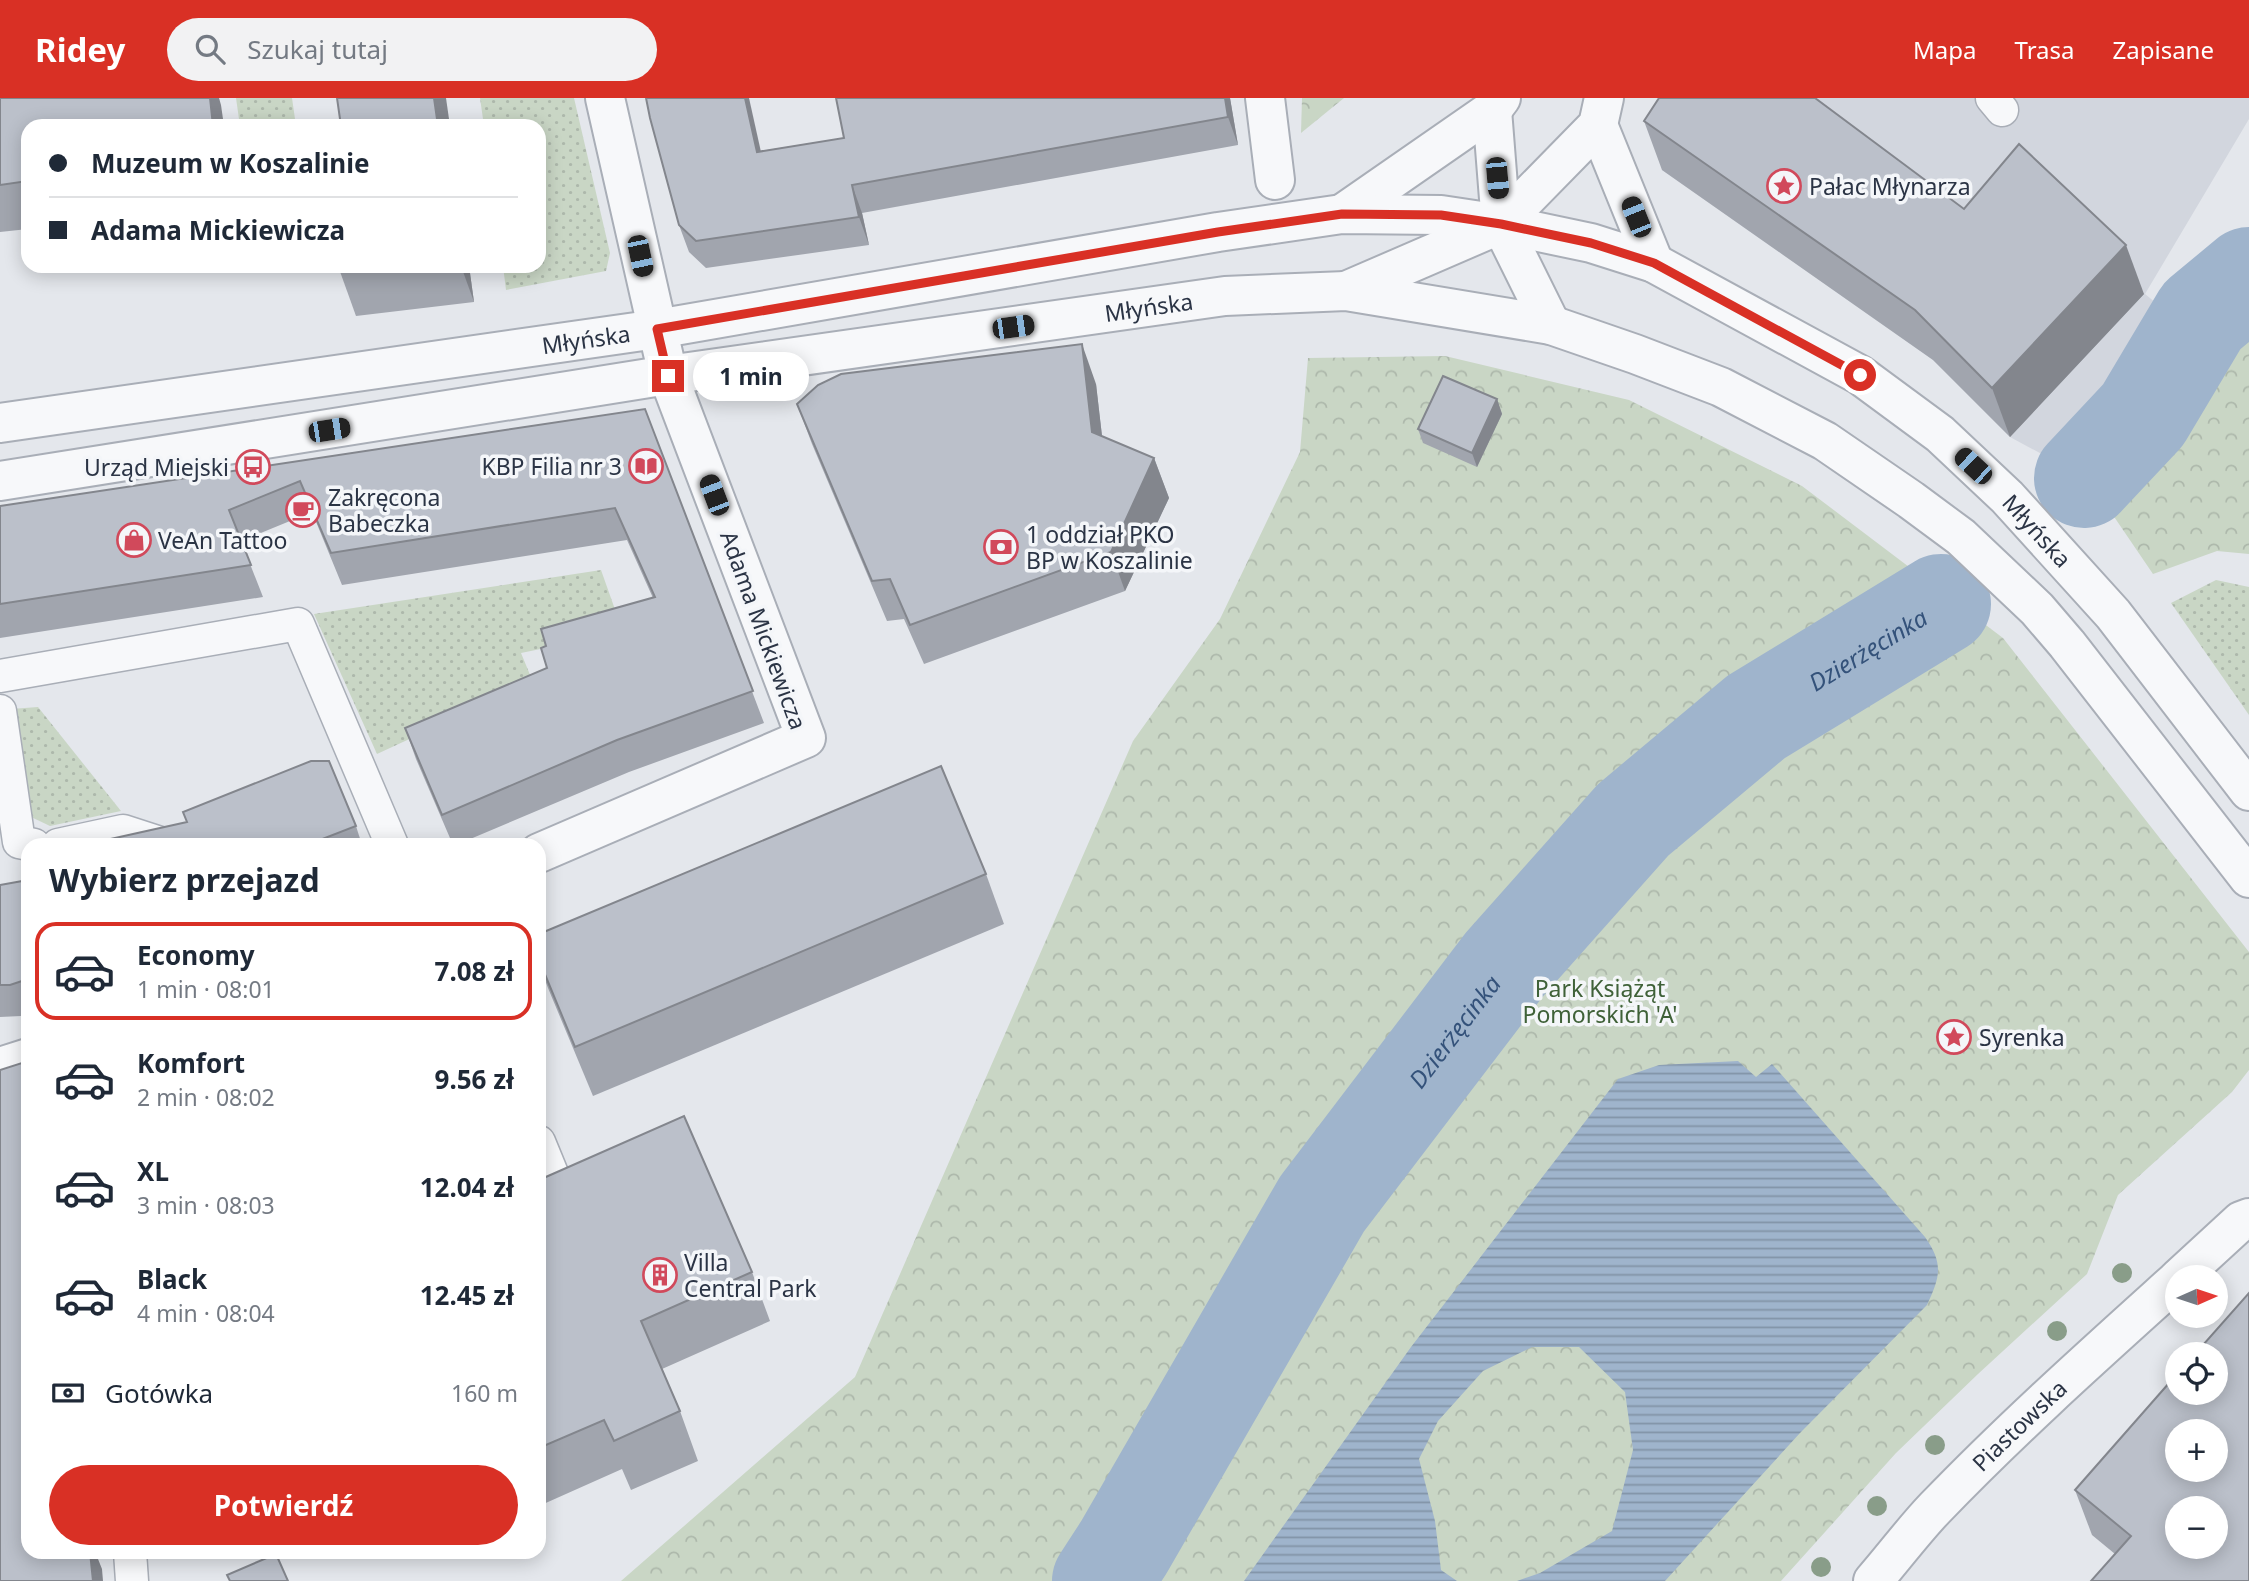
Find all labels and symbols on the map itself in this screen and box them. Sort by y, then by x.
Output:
car [1485,156,1510,200]
place icon: Pałac Młynarza [1765,167,1803,205]
place label: Pałac Młynarza [1809,170,1971,202]
car [1619,194,1654,240]
car [626,233,655,279]
street label: Młyńska [1103,285,1195,329]
car [991,314,1036,340]
street label: Młyńska [540,317,632,361]
callout: 1 min [692,352,808,400]
route start [1844,359,1876,391]
route end [652,360,684,392]
car [307,416,352,444]
car [1951,444,1996,488]
library icon: KBP Filia nr 3 [627,447,665,485]
bus stop icon: Urząd Miejski [234,448,272,486]
place label: KBP Filia nr 3 [481,450,622,482]
place label: Urząd Miejski [84,451,229,483]
car [697,472,732,518]
place label: Zakręcona Babeczka [328,481,440,539]
street label: Młyńska [1996,487,2079,574]
cafe icon: Zakręcona Babeczka [284,491,322,529]
place label: 1 oddział PKO BP w Koszalinie [1026,518,1193,576]
shop icon: VeAn Tattoo [115,521,153,559]
place label: VeAn Tattoo [158,524,288,556]
street label: Adama Mickiewicza [713,526,815,734]
bank icon: 1 oddział PKO BP w Koszalinie [982,528,1020,566]
water label: Dzierżęcinka [1802,600,1933,698]
water label: Dzierżęcinka [1400,968,1508,1094]
park label: Park Książąt Pomorskich 'A' [1522,972,1678,1030]
place icon: Syrenka [1935,1018,1973,1056]
place label: Syrenka [1979,1021,2065,1053]
place label: Villa Central Park [684,1246,817,1304]
building icon: Villa Central Park [641,1256,679,1294]
north arrow [2165,1265,2228,1328]
street label: Piastowska [1965,1372,2074,1478]

